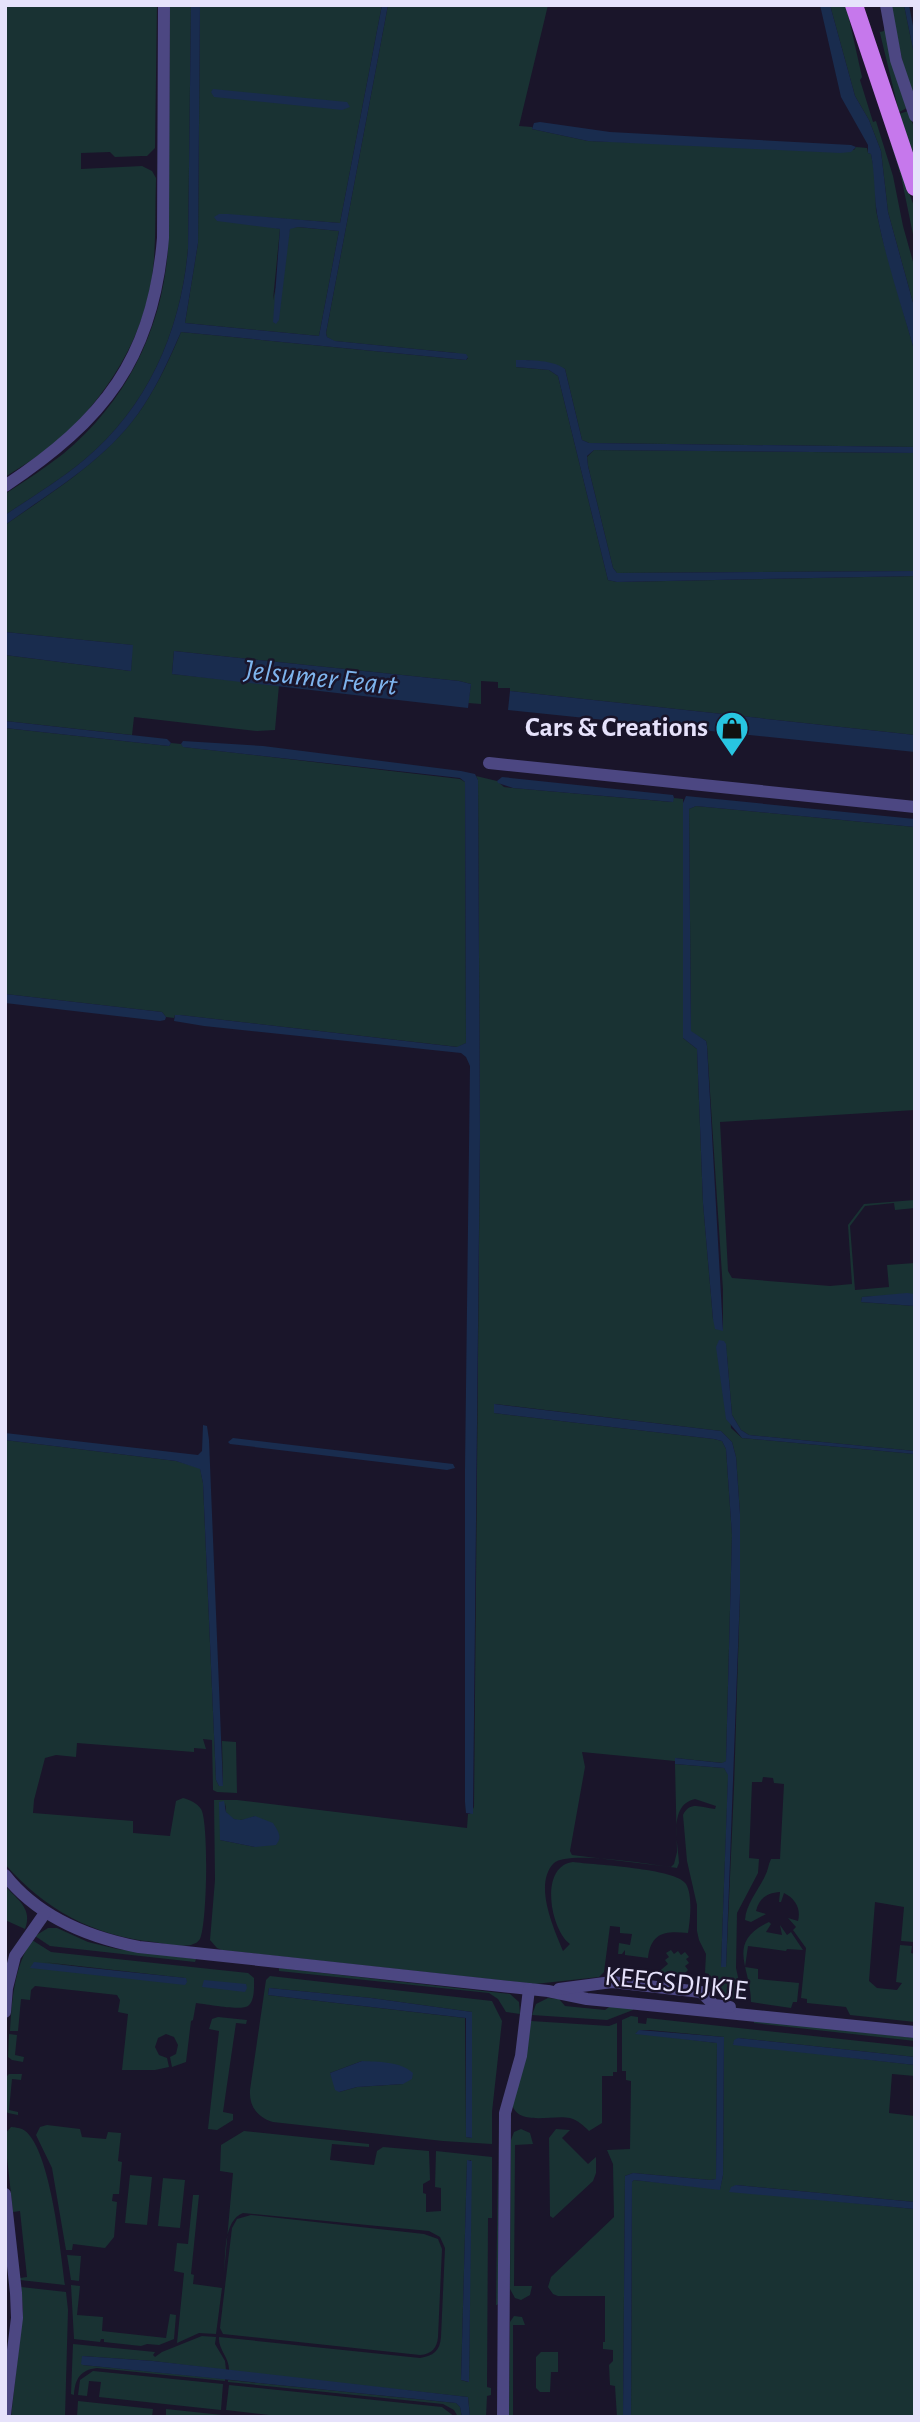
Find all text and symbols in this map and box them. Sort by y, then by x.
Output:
water label: Jelsumer Feart [242,655,399,701]
shop icon: Cars & Creations [713,709,751,758]
place label: Cars & Creations [525,714,708,742]
street label: KEEGSDIJKJE [603,1963,749,2005]

